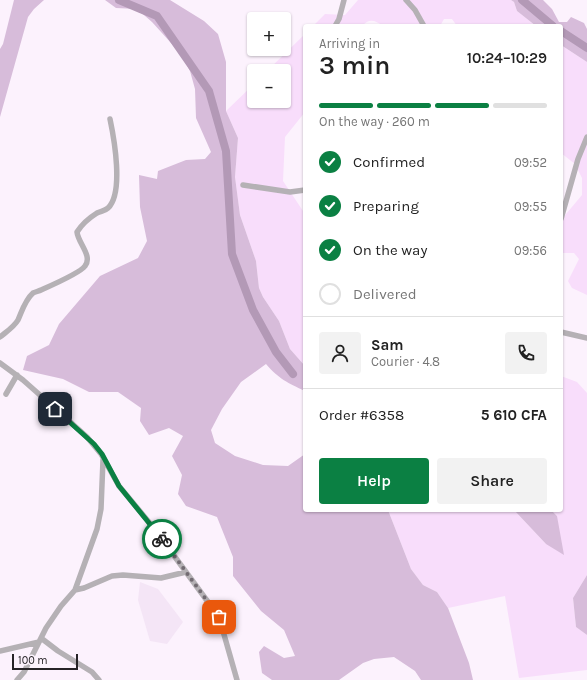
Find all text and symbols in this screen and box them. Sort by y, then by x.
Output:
map controls [247,12,291,108]
button: + [247,12,291,56]
text: Arriving in [319,36,380,51]
text: 10:24–10:29 [467,49,547,67]
text: 3 min [319,50,390,81]
button: − [247,64,291,108]
text: On the way · 260 m [319,114,430,129]
icon: check [319,151,341,173]
text: Confirmed [353,153,425,171]
text: 09:52 [514,155,547,170]
icon: check [319,195,341,217]
text: Preparing [353,197,419,215]
text: 09:55 [514,199,547,214]
icon: check [319,239,341,261]
text: On the way [353,241,427,259]
text: 09:56 [514,243,547,258]
text: Delivered [353,285,417,303]
button: person [319,332,361,374]
button: phone [505,332,547,374]
text: Sam [371,336,404,354]
text: Courier · 4.8 [371,354,440,369]
pin [38,392,72,426]
icon: home [44,398,66,420]
text: Order #6358 [319,406,404,424]
text: 5 610 CFA [481,406,547,424]
button: Help [319,458,429,504]
button: Share [437,458,547,504]
courier [142,519,182,559]
icon: bike [151,528,173,550]
pin [202,600,236,634]
icon: bag [208,606,230,628]
scale bar [12,652,78,671]
text: 100 m [18,654,48,667]

